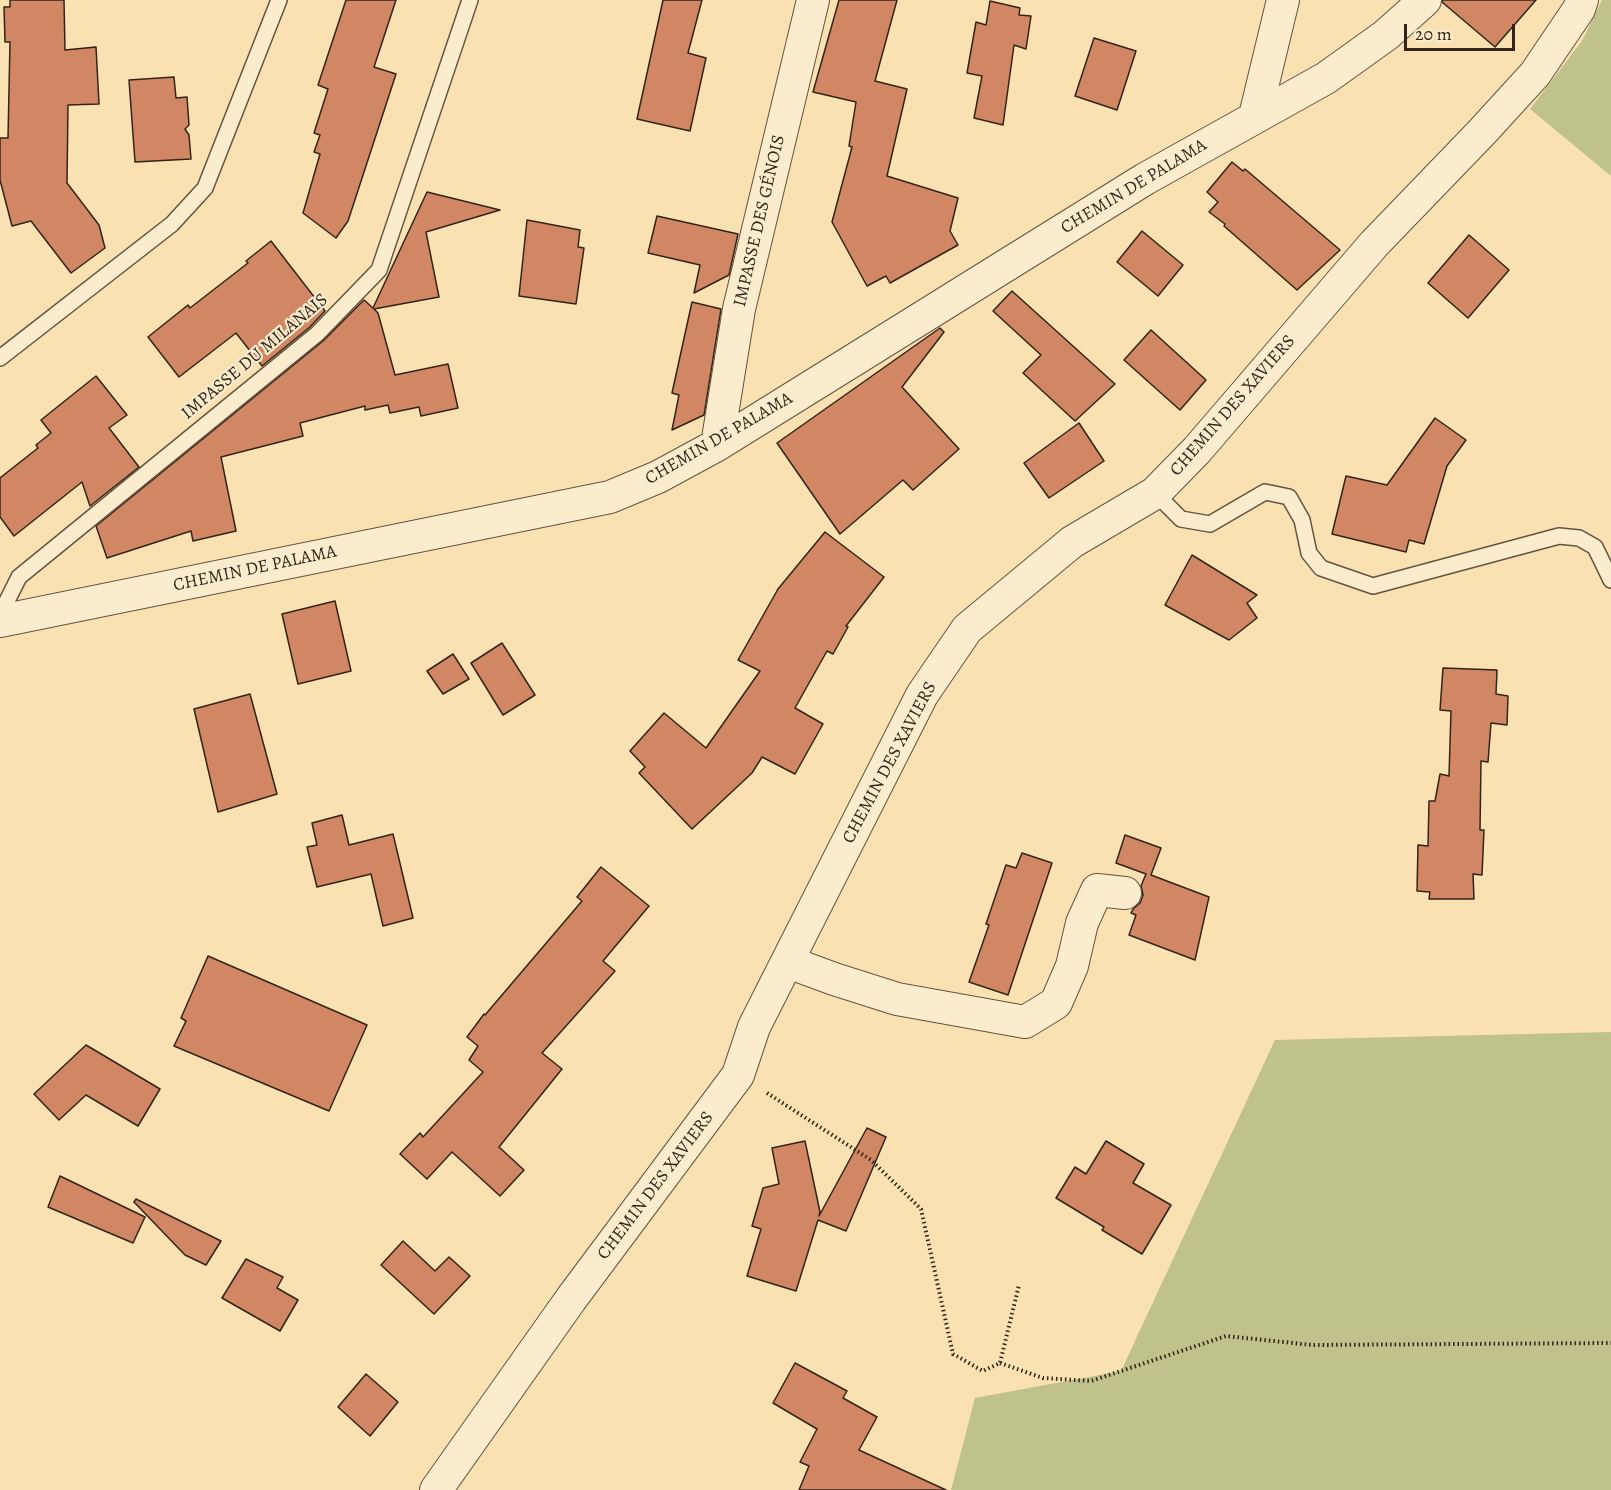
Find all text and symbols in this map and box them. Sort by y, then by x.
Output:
scale bar [1407,12,1518,50]
text: 20 m [1415,22,1452,46]
street label: IMPASSE DES GÉNOIS [730,133,790,309]
street label: CHEMIN DE PALAMA [1057,135,1211,239]
street label: IMPASSE DU MILANAIS [177,289,333,425]
street label: CHEMIN DES XAVIERS [1166,331,1300,481]
street label: CHEMIN DE PALAMA [642,388,796,490]
street label: CHEMIN DE PALAMA [171,541,339,597]
street label: CHEMIN DES XAVIERS [838,678,942,848]
street label: CHEMIN DES XAVIERS [593,1108,719,1264]

